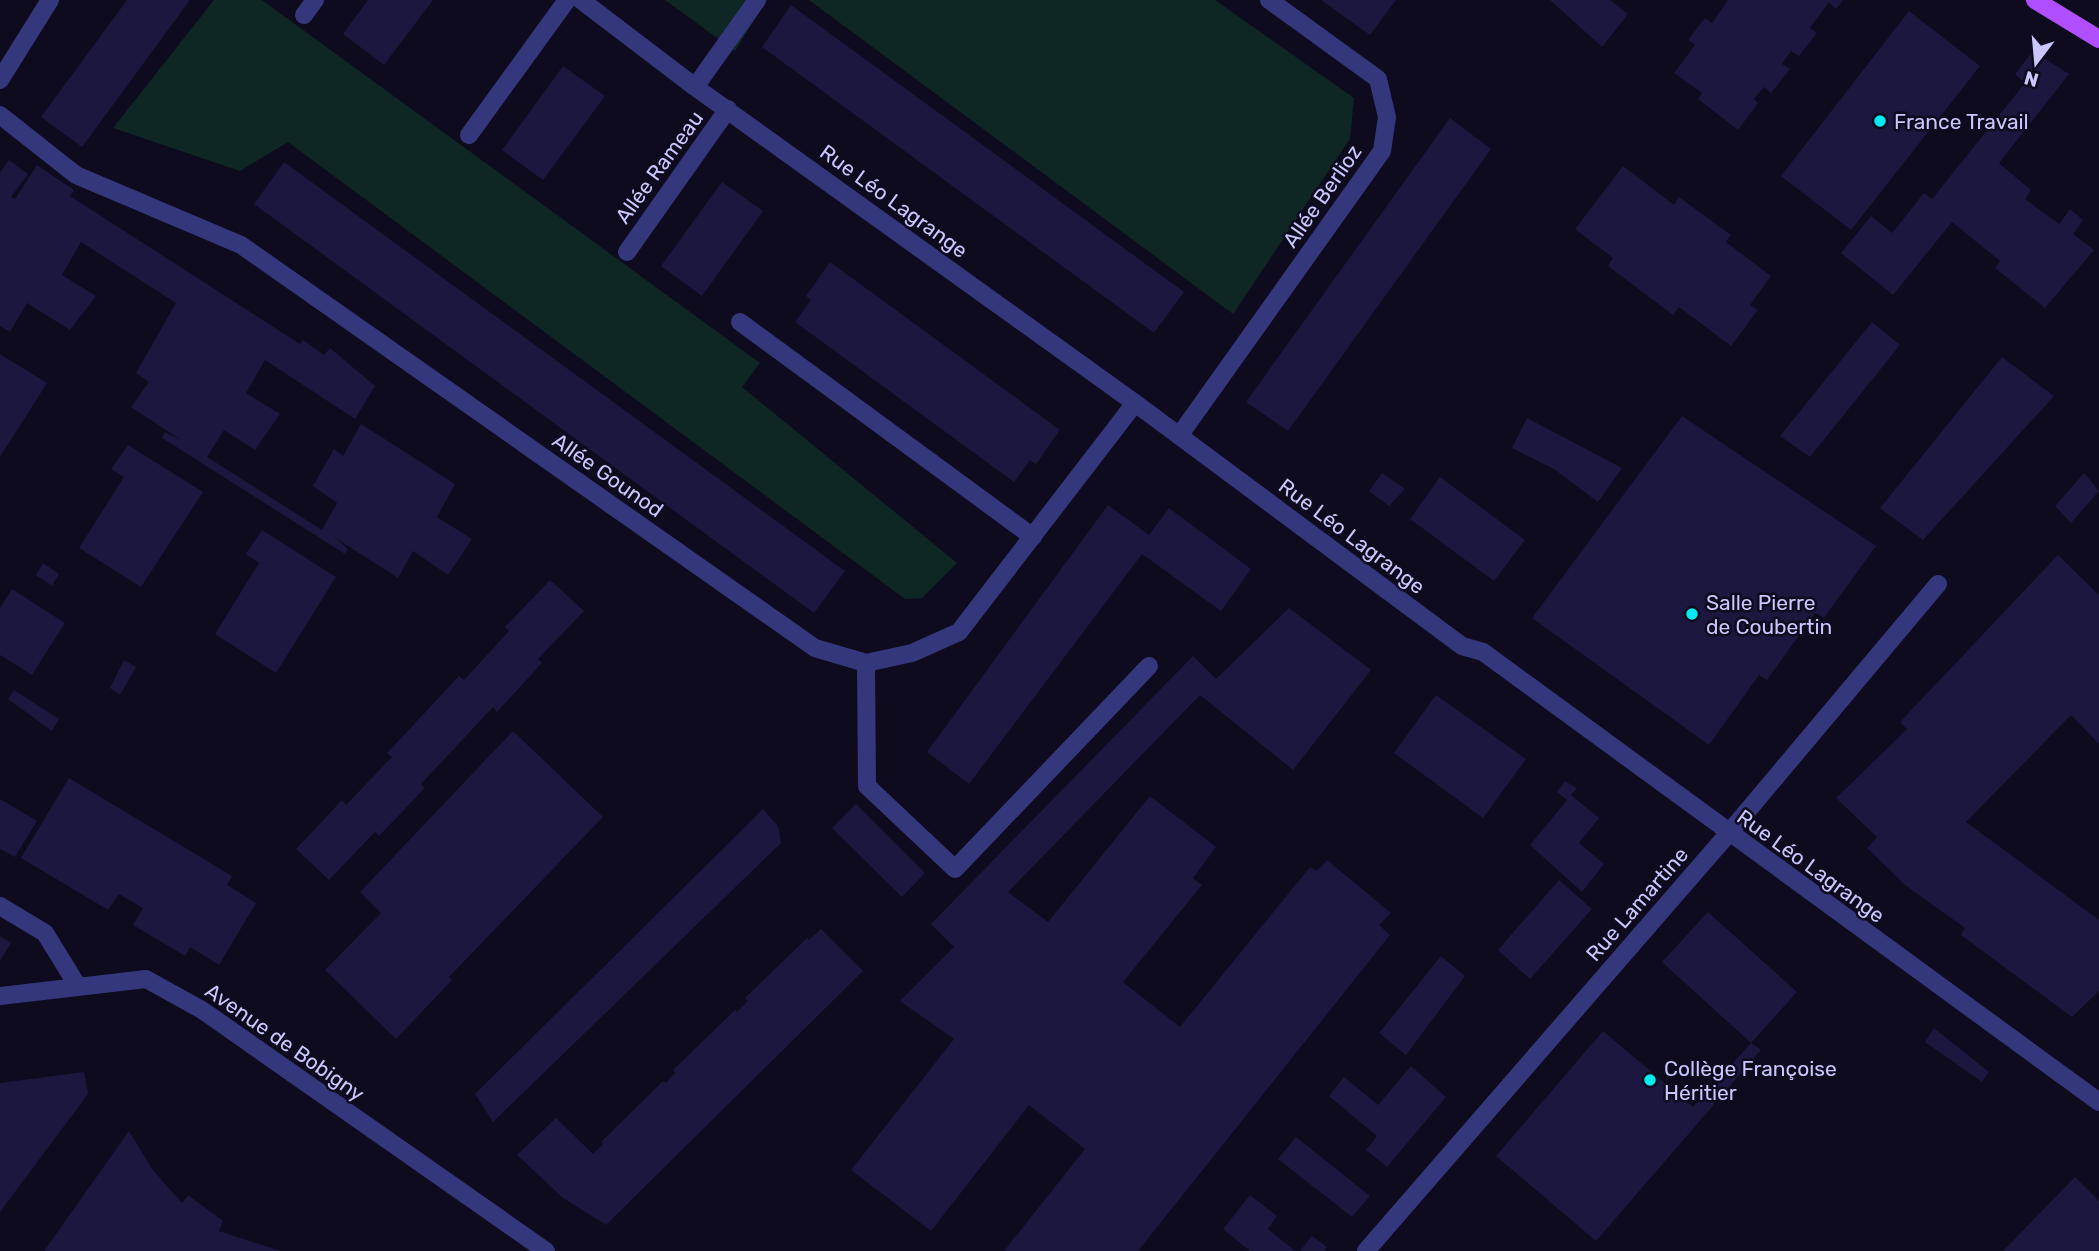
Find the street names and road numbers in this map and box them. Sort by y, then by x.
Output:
street label: Allée Rameau [610,106,708,228]
street label: Rue Léo Lagrange [815,139,973,263]
street label: Allée Berlioz [1277,140,1367,252]
street label: Allée Gounod [548,428,668,522]
street label: Rue Léo Lagrange [1274,473,1430,599]
street label: Rue Léo Lagrange [1732,804,1890,928]
street label: Rue Lamartine [1581,842,1693,966]
street label: Avenue de Bobigny [201,978,370,1106]

